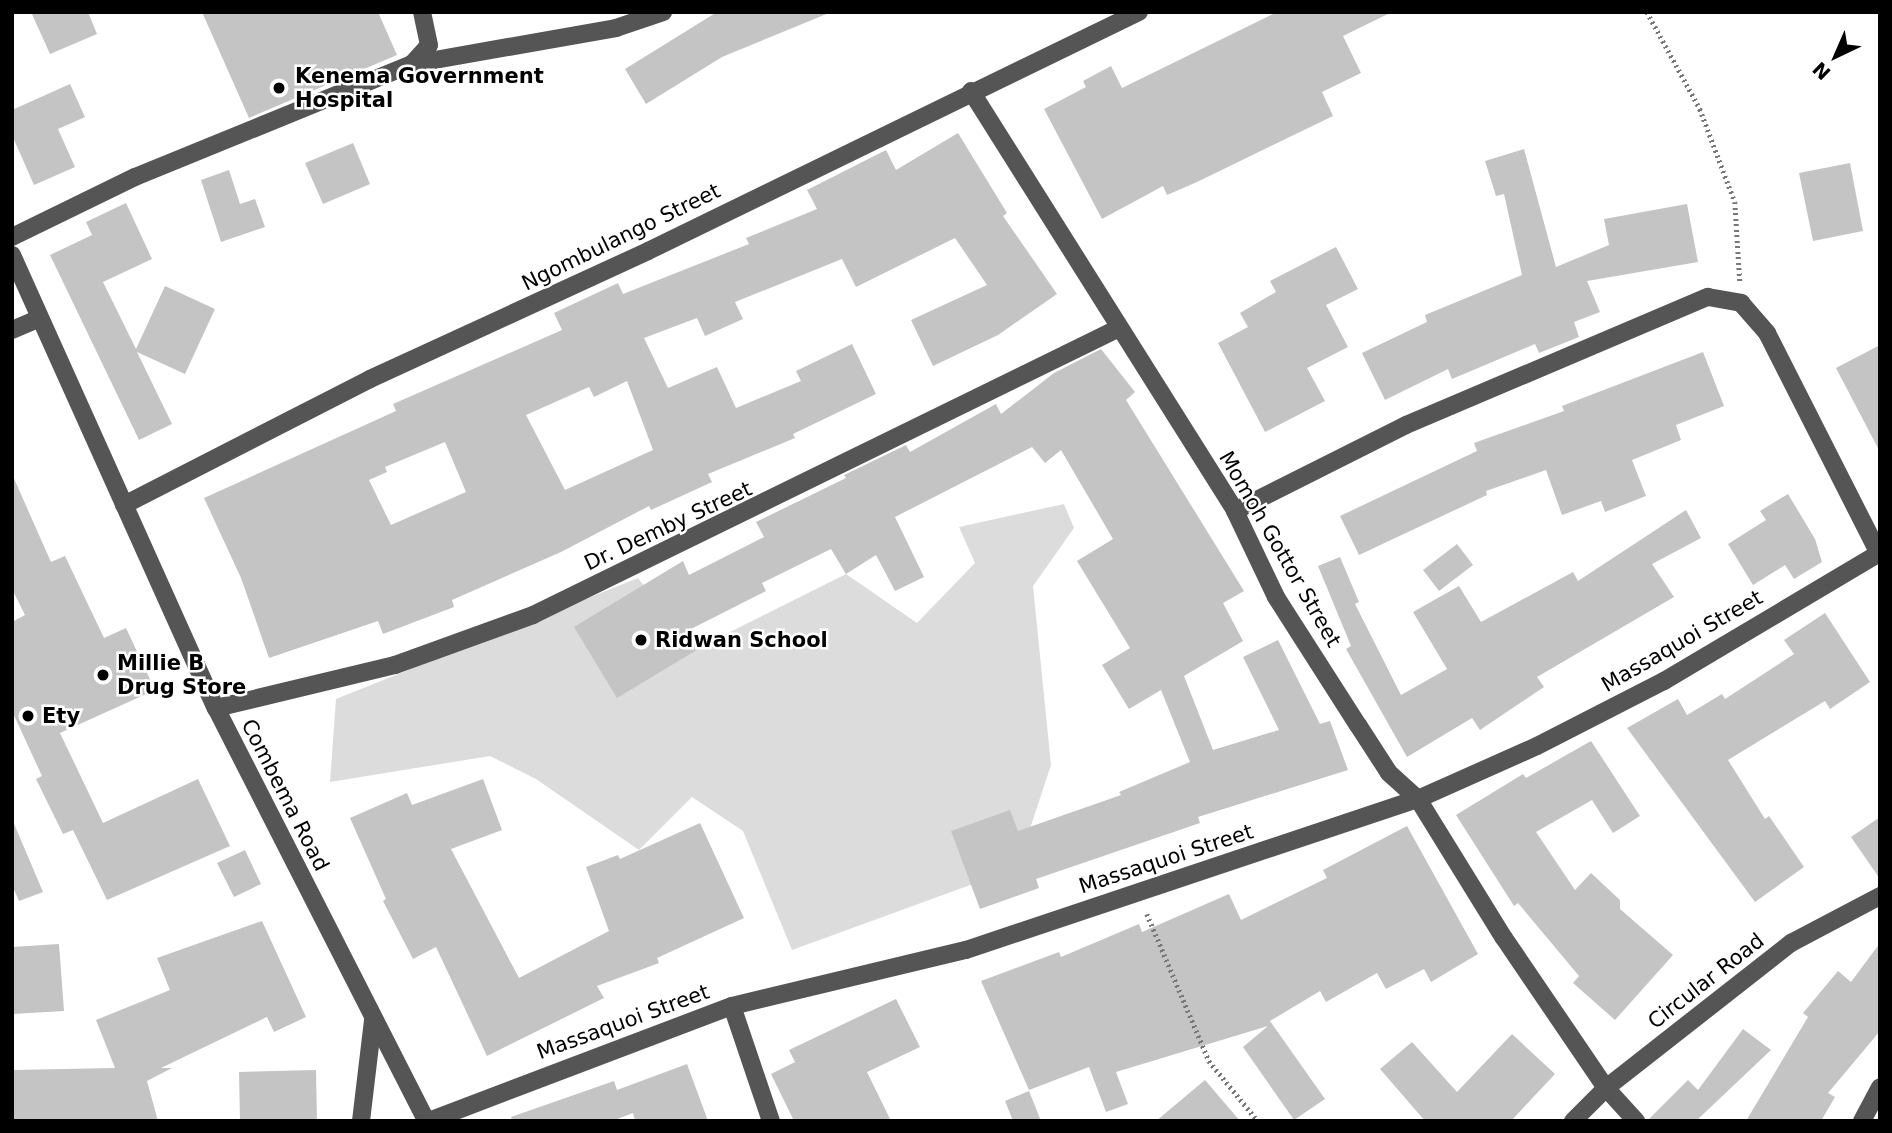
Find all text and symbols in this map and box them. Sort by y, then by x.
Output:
north arrow [1801,21,1871,91]
text: N [1808,58,1835,85]
place label: Kenema Government Hospital [295,63,544,113]
marker: Kenema Government Hospital [269,78,289,98]
street label: Ngombulango Street [518,178,724,296]
street label: Momoh Gottor Street [1214,447,1346,651]
street label: Dr. Demby Street [580,476,756,576]
street label: Massaquoi Street [1597,585,1767,697]
place label: Ridwan School [655,627,828,653]
marker: Ridwan School [633,632,649,648]
place label: Millie B Drug Store [117,650,246,700]
marker: Millie B Drug Store [95,667,111,683]
place label: Ety [42,703,80,729]
marker: Ety [20,708,36,724]
street label: Combema Road [236,715,334,875]
street label: Massaquoi Street [1076,819,1256,899]
street label: Circular Road [1643,928,1769,1034]
street label: Massaquoi Street [533,979,713,1065]

